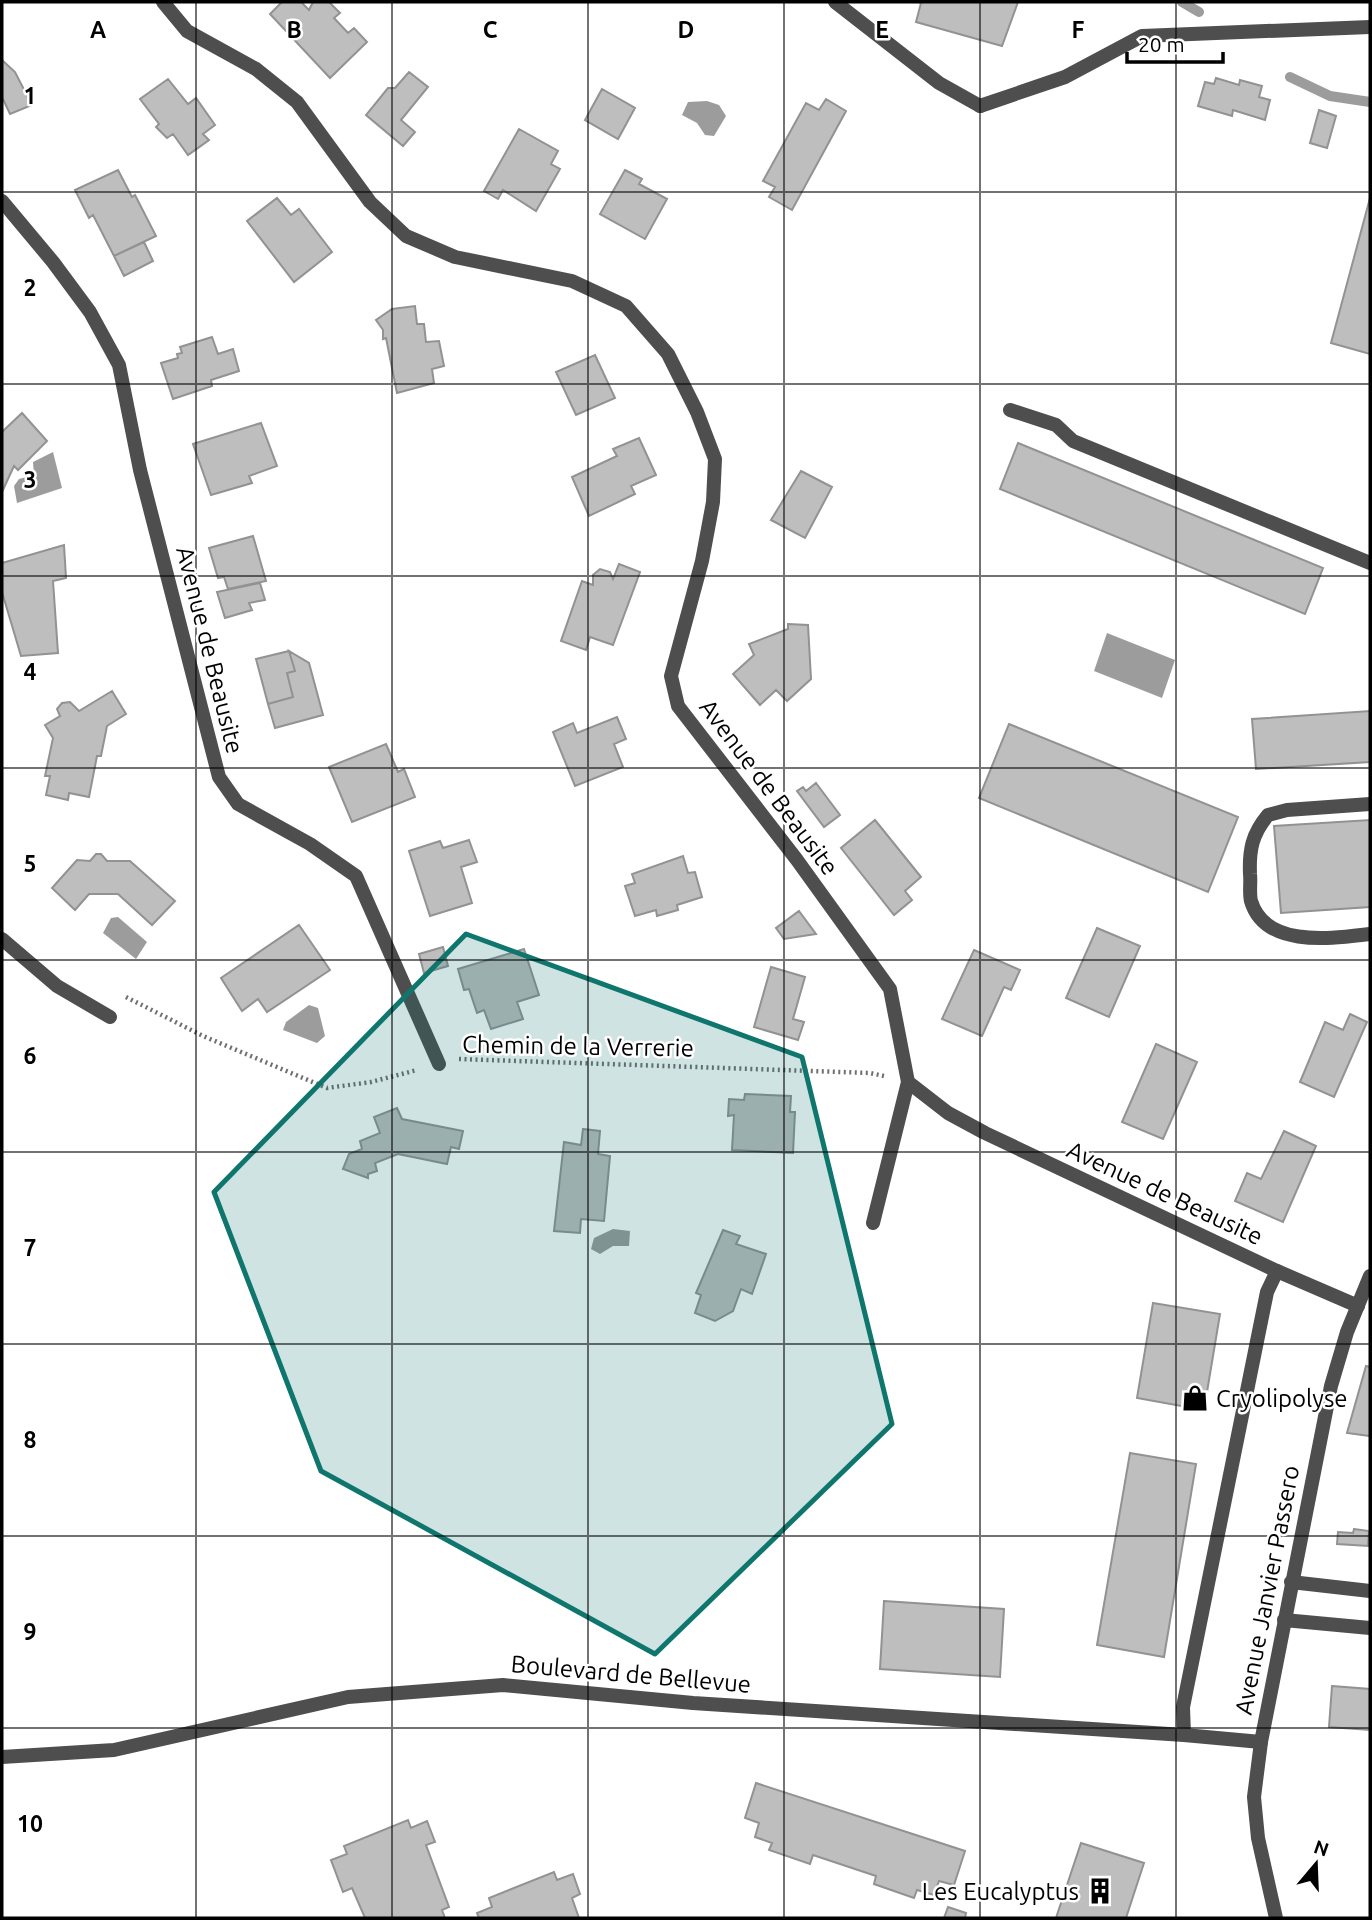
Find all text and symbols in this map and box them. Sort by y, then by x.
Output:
text: A [90,17,106,42]
text: B [286,17,302,42]
text: C [483,17,498,42]
text: D [678,17,694,42]
text: E [875,17,889,42]
text: F [1072,17,1085,42]
scale bar [1127,21,1223,65]
text: 20 m [1138,32,1185,56]
text: 1 [24,83,36,108]
text: 2 [24,275,36,300]
text: 3 [24,467,36,492]
street label: Avenue de Beausite [171,544,249,756]
text: 4 [24,659,37,684]
street label: Avenue de Beausite [694,694,844,880]
text: 5 [24,851,36,876]
street label: Chemin de la Verrerie [462,1030,694,1062]
text: 6 [24,1043,37,1068]
street label: Avenue de Beausite [1063,1136,1267,1250]
text: 7 [24,1235,36,1260]
shop icon: Cryolipolyse [1180,1383,1210,1413]
place label: Cryolipolyse [1216,1385,1348,1412]
text: 8 [24,1427,36,1452]
street label: Avenue Janvier Passero [1230,1463,1304,1717]
text: 9 [24,1619,36,1644]
street label: Boulevard de Bellevue [510,1650,752,1698]
text: 10 [17,1811,43,1836]
north arrow [1281,1829,1351,1899]
text: N [1311,1835,1332,1861]
building icon: Les Eucalyptus [1085,1876,1115,1906]
place label: Les Eucalyptus [922,1878,1079,1905]

